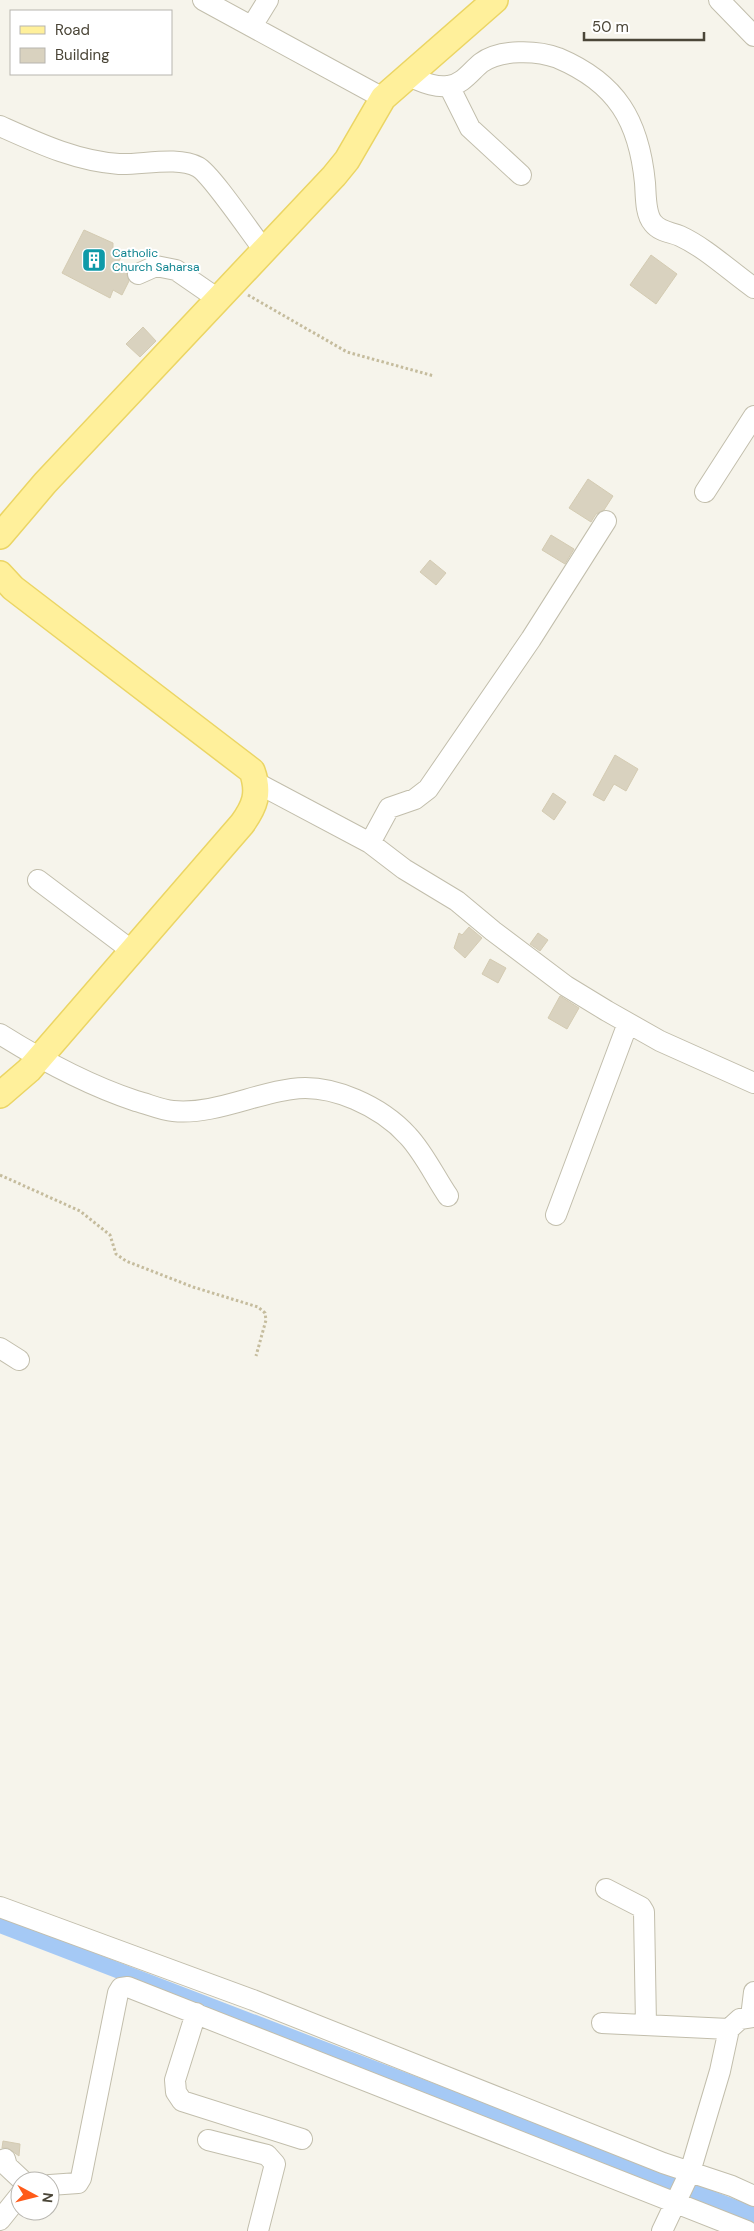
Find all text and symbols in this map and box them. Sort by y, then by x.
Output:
legend [10,10,172,75]
scale bar [584,10,704,42]
text: 50 m [592,17,629,37]
text: Road [55,20,90,40]
text: Building [55,45,110,65]
place label: Catholic Church Saharsa [112,245,199,275]
building icon: Catholic Church Saharsa [81,247,107,273]
north arrow [10,2171,60,2221]
text: N [38,2191,57,2204]

